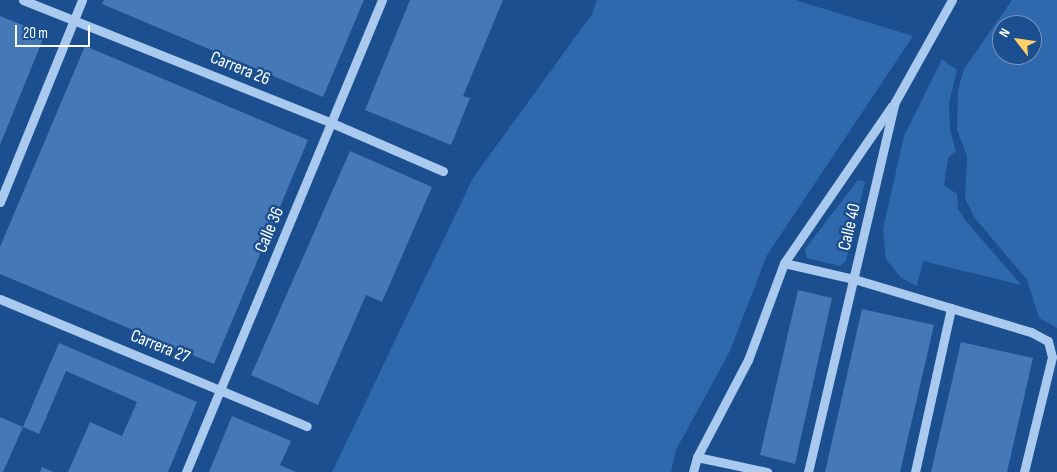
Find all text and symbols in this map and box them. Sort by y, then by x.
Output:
scale bar [18,15,92,47]
north arrow [992,15,1042,65]
text: 20 m [23,24,48,43]
text: N [995,25,1014,40]
street label: Carrera 26 [207,47,273,91]
street label: Calle 40 [834,201,866,253]
street label: Calle 36 [251,204,289,256]
street label: Carrera 27 [127,325,193,369]

